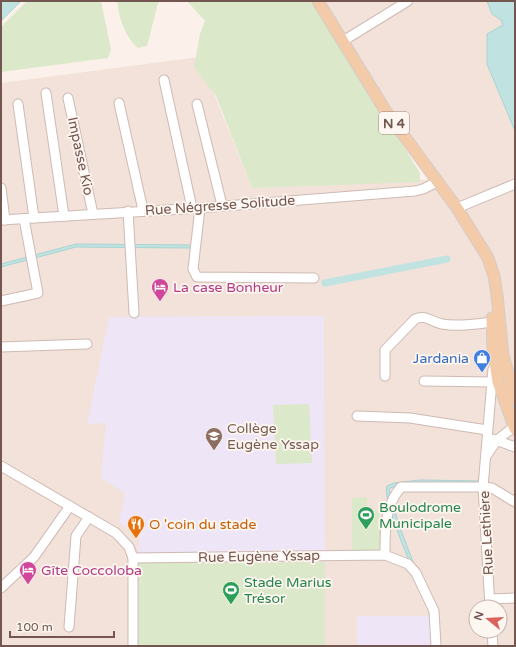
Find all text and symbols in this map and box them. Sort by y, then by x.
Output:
road number: N 4 [379,112,409,134]
street label: Impasse Kio [64,115,97,197]
street label: Rue Négresse Solitude [144,192,296,219]
hotel icon: La case Bonheur [150,277,170,302]
place label: La case Bonheur [173,279,284,296]
shop icon: Jardania [472,348,492,373]
place label: Jardania [413,350,469,367]
place label: Collège Eugène Yssap [227,420,319,453]
school or university icon: Collège Eugène Yssap [204,426,224,451]
street label: Rue Lethière [476,490,497,576]
place label: Boulodrome Municipale [379,499,461,532]
sports icon: Boulodrome Municipale [356,505,376,530]
restaurant icon: O 'coin du stade [126,514,146,539]
place label: O 'coin du stade [149,516,256,533]
street label: Rue Eugène Yssap [198,547,320,566]
hotel icon: Gîte Coccoloba [18,560,38,585]
place label: Gîte Coccoloba [41,562,142,579]
place label: Stade Marius Trésor [244,574,332,607]
sports icon: Stade Marius Trésor [221,580,241,605]
north arrow [468,599,508,639]
text: N [471,610,487,622]
scale bar [10,613,114,639]
text: 100 m [16,620,53,634]

